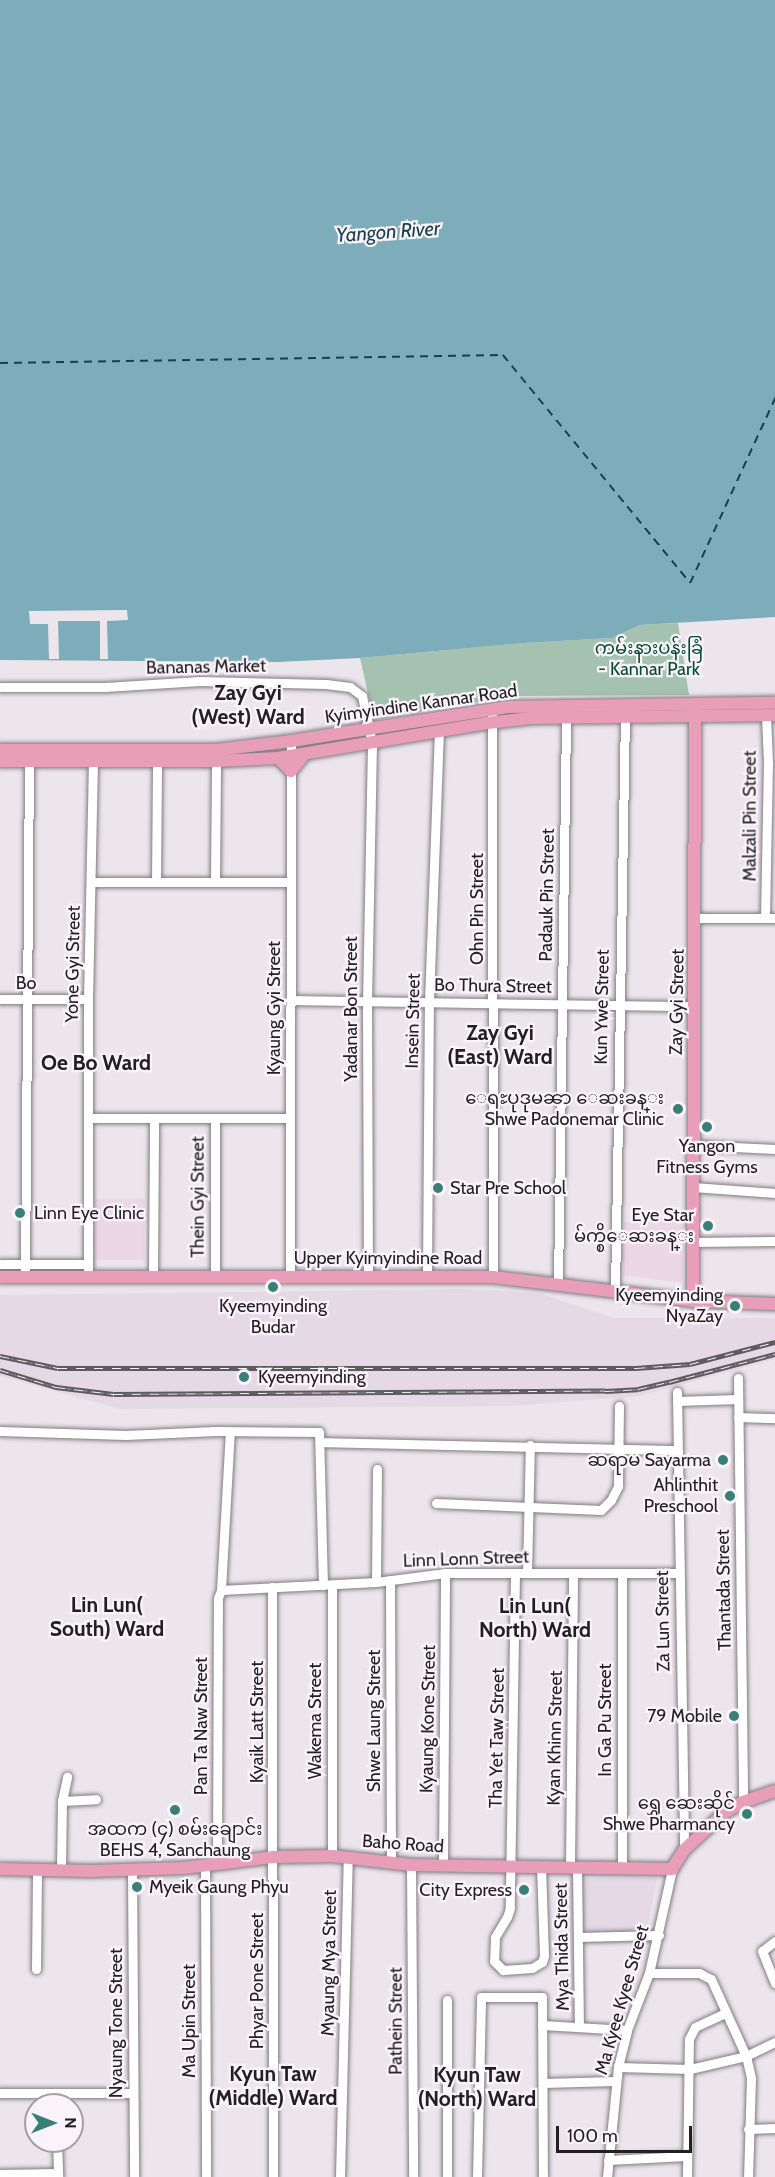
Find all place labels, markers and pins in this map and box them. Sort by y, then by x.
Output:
place label: ေရႊပုဒုမၼာ ေဆးခန္း Shwe Padonemar Clinic [466,1088,664,1130]
marker: ေရႊပုဒုမၼာ ေဆးခန္း Shwe Padonemar Clinic [669,1100,687,1118]
marker: Yangon Fitness Gyms [700,1120,714,1134]
place label: Yangon Fitness Gyms [656,1136,758,1178]
place label: Star Pre School [450,1177,566,1199]
marker: Star Pre School [431,1181,445,1195]
place label: Linn Eye Clinic [34,1202,144,1224]
marker: Linn Eye Clinic [11,1204,29,1222]
place label: Eye Star မ်က္စိေဆးခန္း [574,1205,694,1248]
marker: Eye Star မ်က္စိေဆးခန္း [699,1217,717,1235]
marker: Kyeemyinding Budar [266,1280,280,1294]
place label: Kyeemyinding NyaZay [615,1285,723,1328]
place label: Kyeemyinding Budar [219,1296,327,1338]
marker: Kyeemyinding NyaZay [728,1299,742,1313]
place label: Kyeemyinding [258,1366,366,1388]
marker: Kyeemyinding [235,1368,253,1386]
place label: ဆရာမ Sayarma [587,1449,711,1471]
marker: ဆရာမ Sayarma [716,1453,730,1467]
place label: Ahlinthit Preschool [644,1475,718,1518]
marker: Ahlinthit Preschool [723,1489,737,1503]
place label: 79 Mobile [647,1705,722,1727]
marker: 79 Mobile [727,1709,741,1723]
place label: ရွှေ ဆေးဆိုင် Shwe Pharmancy [603,1793,735,1836]
marker: အထက (၄) စမ်းချောင်း BEHS 4, Sanchaung [168,1803,182,1817]
marker: ရွှေ ဆေးဆိုင် Shwe Pharmancy [740,1807,754,1821]
place label: အထက (၄) စမ်းချောင်း BEHS 4, Sanchaung [88,1819,262,1862]
place label: Myeik Gaung Phyu [149,1876,289,1898]
place label: City Express [419,1879,512,1901]
marker: Myeik Gaung Phyu [130,1880,144,1894]
marker: City Express [517,1883,531,1897]

